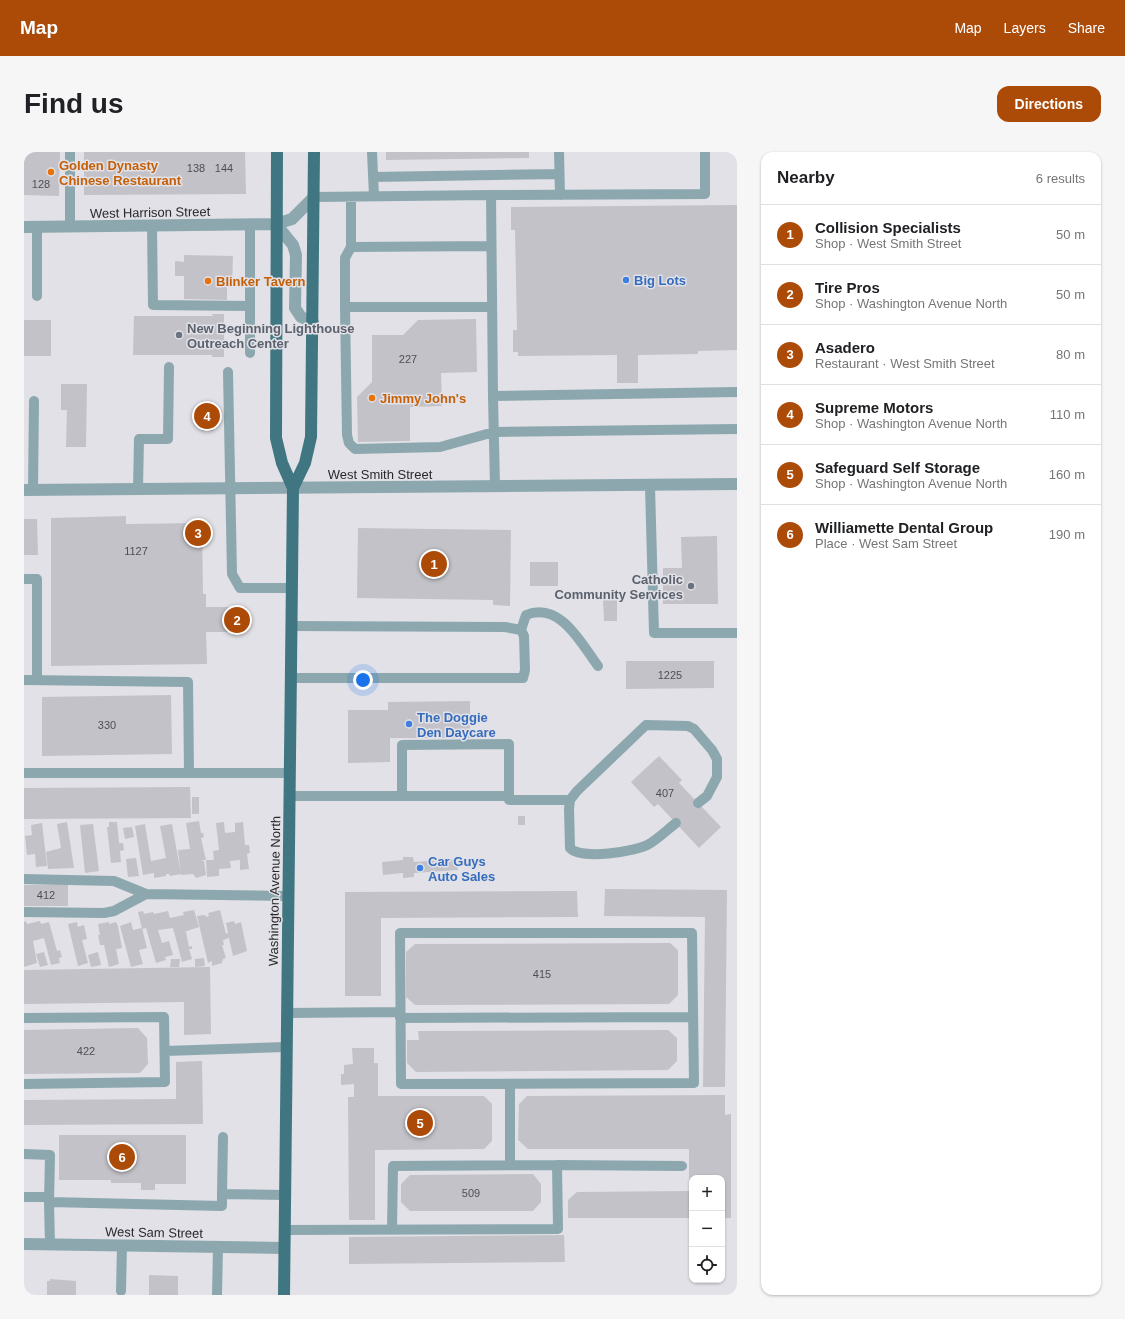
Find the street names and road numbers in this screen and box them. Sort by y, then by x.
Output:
street label: West Harrison Street [90,204,211,221]
street label: West Smith Street [328,467,433,482]
street label: Washington Avenue North [266,816,283,966]
street label: West Sam Street [105,1224,204,1241]

